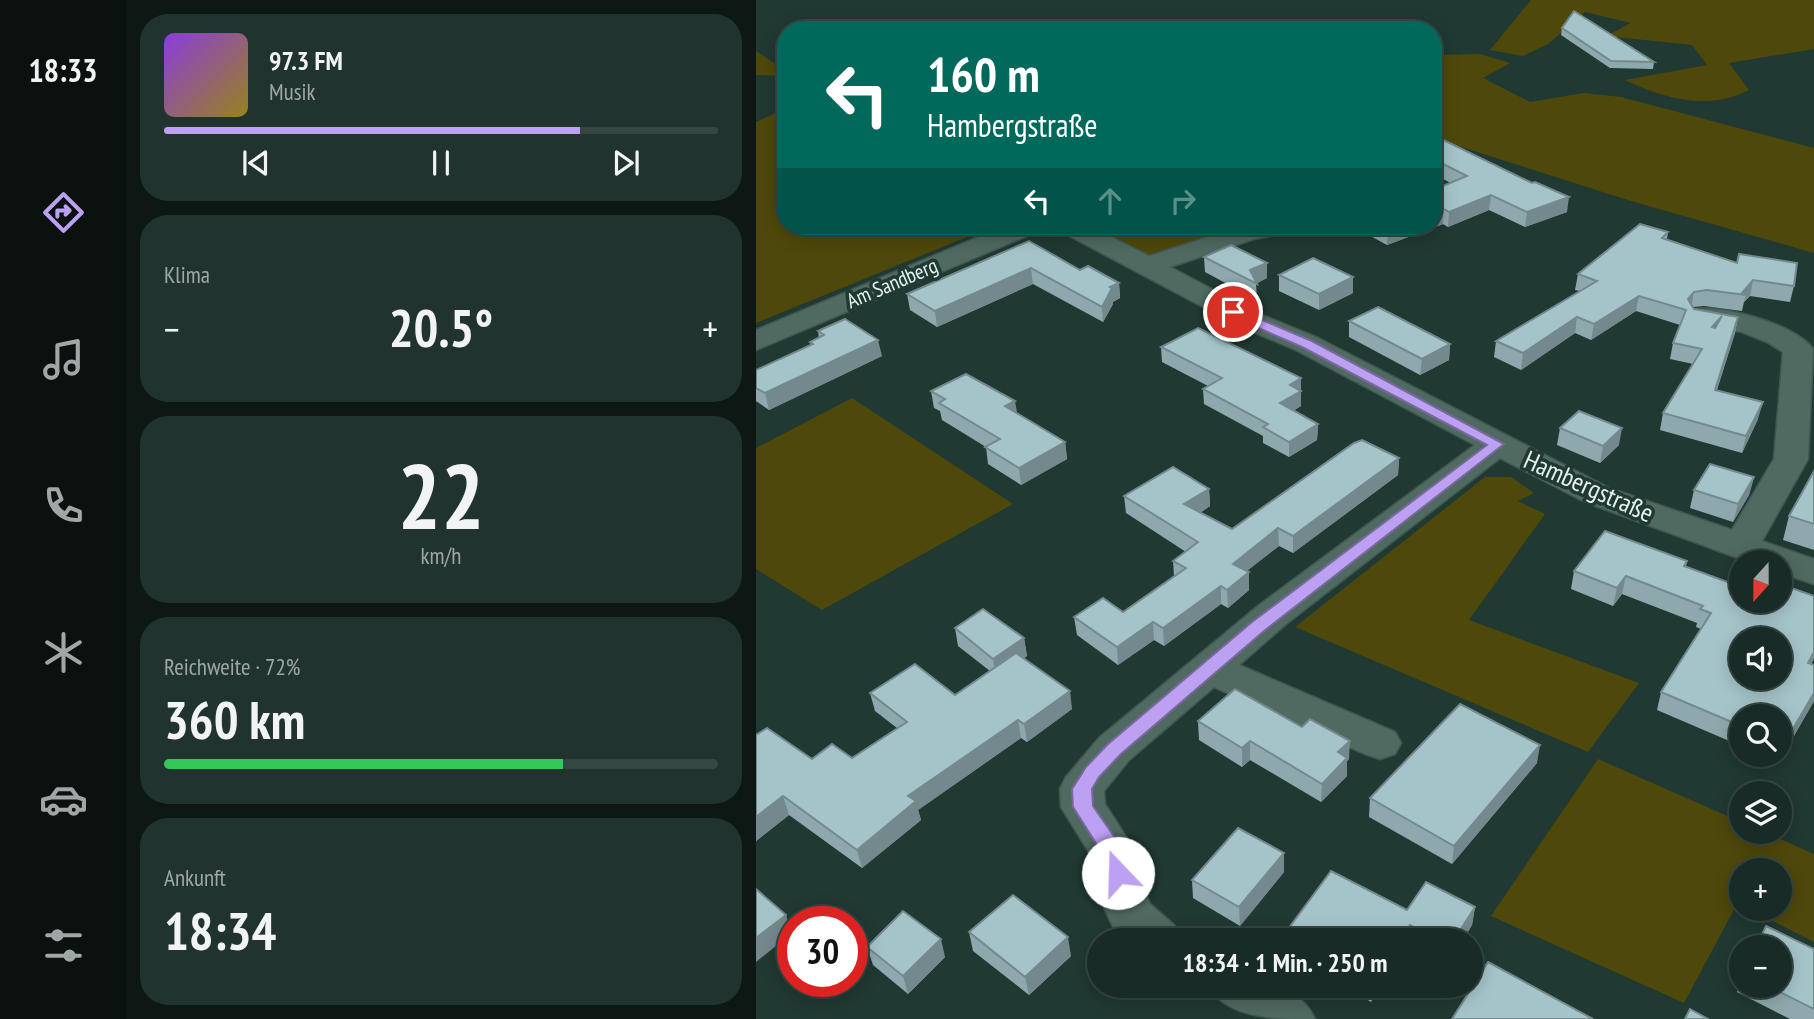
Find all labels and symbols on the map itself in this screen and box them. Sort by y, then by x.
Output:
street label: Am Sandberg [842,252,942,314]
pin [1203,282,1263,342]
street label: Hambergstraße [1519,443,1659,529]
north arrow [1729,550,1792,612]
position arrow [1081,836,1155,910]
speed limit sign: 30 [777,906,868,997]

